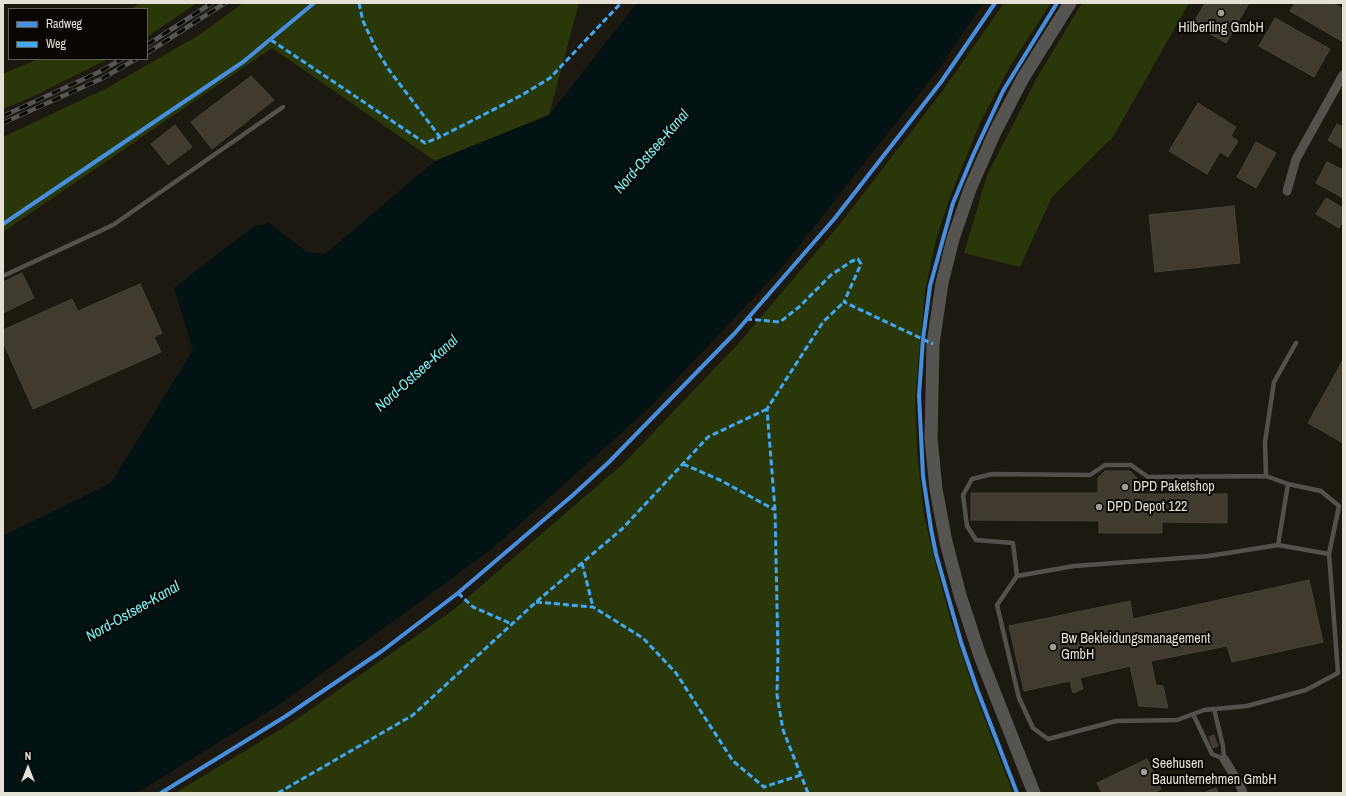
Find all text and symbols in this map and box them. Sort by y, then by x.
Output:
legend [8,8,148,60]
marker: Hilberling GmbH [1216,8,1226,18]
text: Radweg [46,16,82,32]
place label: Hilberling GmbH [1178,20,1264,36]
text: Weg [46,36,66,52]
water label: Nord-Ostsee-Kanal [611,106,693,198]
water label: Nord-Ostsee-Kanal [372,332,462,416]
place label: DPD Paketshop [1133,479,1215,495]
marker: DPD Paketshop [1120,482,1130,492]
place label: DPD Depot 122 [1107,499,1187,515]
marker: DPD Depot 122 [1094,502,1104,512]
water label: Nord-Ostsee-Kanal [83,578,183,646]
place label: Bw Bekleidungsmanagement GmbH [1061,631,1210,664]
marker: Bw Bekleidungsmanagement GmbH [1048,642,1058,652]
north arrow [8,748,48,788]
text: N [25,749,31,763]
place label: Seehusen Bauunternehmen GmbH [1152,756,1276,788]
marker: Seehusen Bauunternehmen GmbH [1139,767,1149,777]

